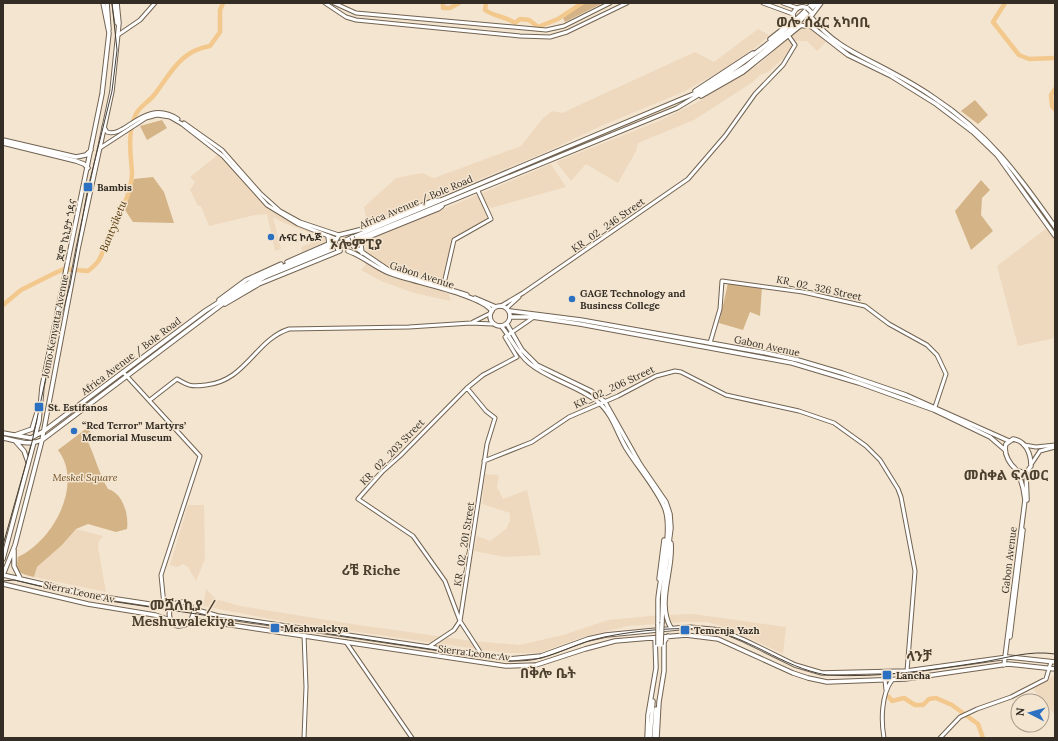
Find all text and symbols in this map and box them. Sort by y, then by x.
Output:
district label: ወሎ ሰፈር አካባቢ [776,13,870,31]
street label: Africa Avenue / Bole Road [356,172,475,232]
marker: Bambis [82,181,94,193]
place label: Bambis [97,181,132,194]
street label: KR_02_246 Street [569,195,647,255]
street label: ጆሞ ኬኒያታ ጎዳና [54,198,80,262]
water label: Bantyiketu [96,198,130,254]
place label: ሉናር ኮሌጅ [279,231,323,244]
marker: ሉናር ኮሌጅ [266,232,276,242]
district label: ኦሎምፒያ [330,235,382,253]
street label: Gabon Avenue [388,258,456,292]
street label: Jomo Kenyatta Avenue [38,273,72,380]
street label: KR_02_326 Street [775,273,863,303]
place label: GAGE Technology and Business College [580,287,686,312]
marker: GAGE Technology and Business College [567,294,577,304]
street label: Africa Avenue / Bole Road [78,314,184,399]
street label: Gabon Avenue [733,333,802,359]
street label: KR_02_206 Street [572,363,657,411]
marker: St. Estifanos [33,401,45,413]
place label: St. Estifanos [48,401,108,414]
street label: KR_02_203 Street [357,416,427,488]
place label: “Red Terror” Martyrs’ Memorial Museum [82,419,186,444]
marker: “Red Terror” Martyrs’ Memorial Museum [69,426,79,436]
district label: መስቀል ፍላወር [964,466,1048,484]
park label: Meskel Square [53,471,118,484]
street label: KR_02_201 Street [451,501,477,587]
street label: Gabon Avenue [998,525,1020,594]
district label: ሪቼ Riche [342,561,401,579]
street label: Sierra Leone Av [42,578,117,606]
district label: መሿለኪያ / Meshuwalekiya [131,596,235,630]
marker: Meshwalekya [269,622,281,634]
place label: Meshwalekya [284,622,349,635]
marker: Temenja Yazh [679,624,691,636]
place label: Temenja Yazh [694,624,760,637]
street label: Sierra Leone Av [437,642,512,664]
district label: ላንቻ [906,647,932,665]
district label: በቅሎ ቤት [520,664,576,682]
marker: Lancha [881,669,893,681]
place label: Lancha [896,669,931,682]
north arrow [1010,693,1050,733]
text: N [1013,707,1028,717]

